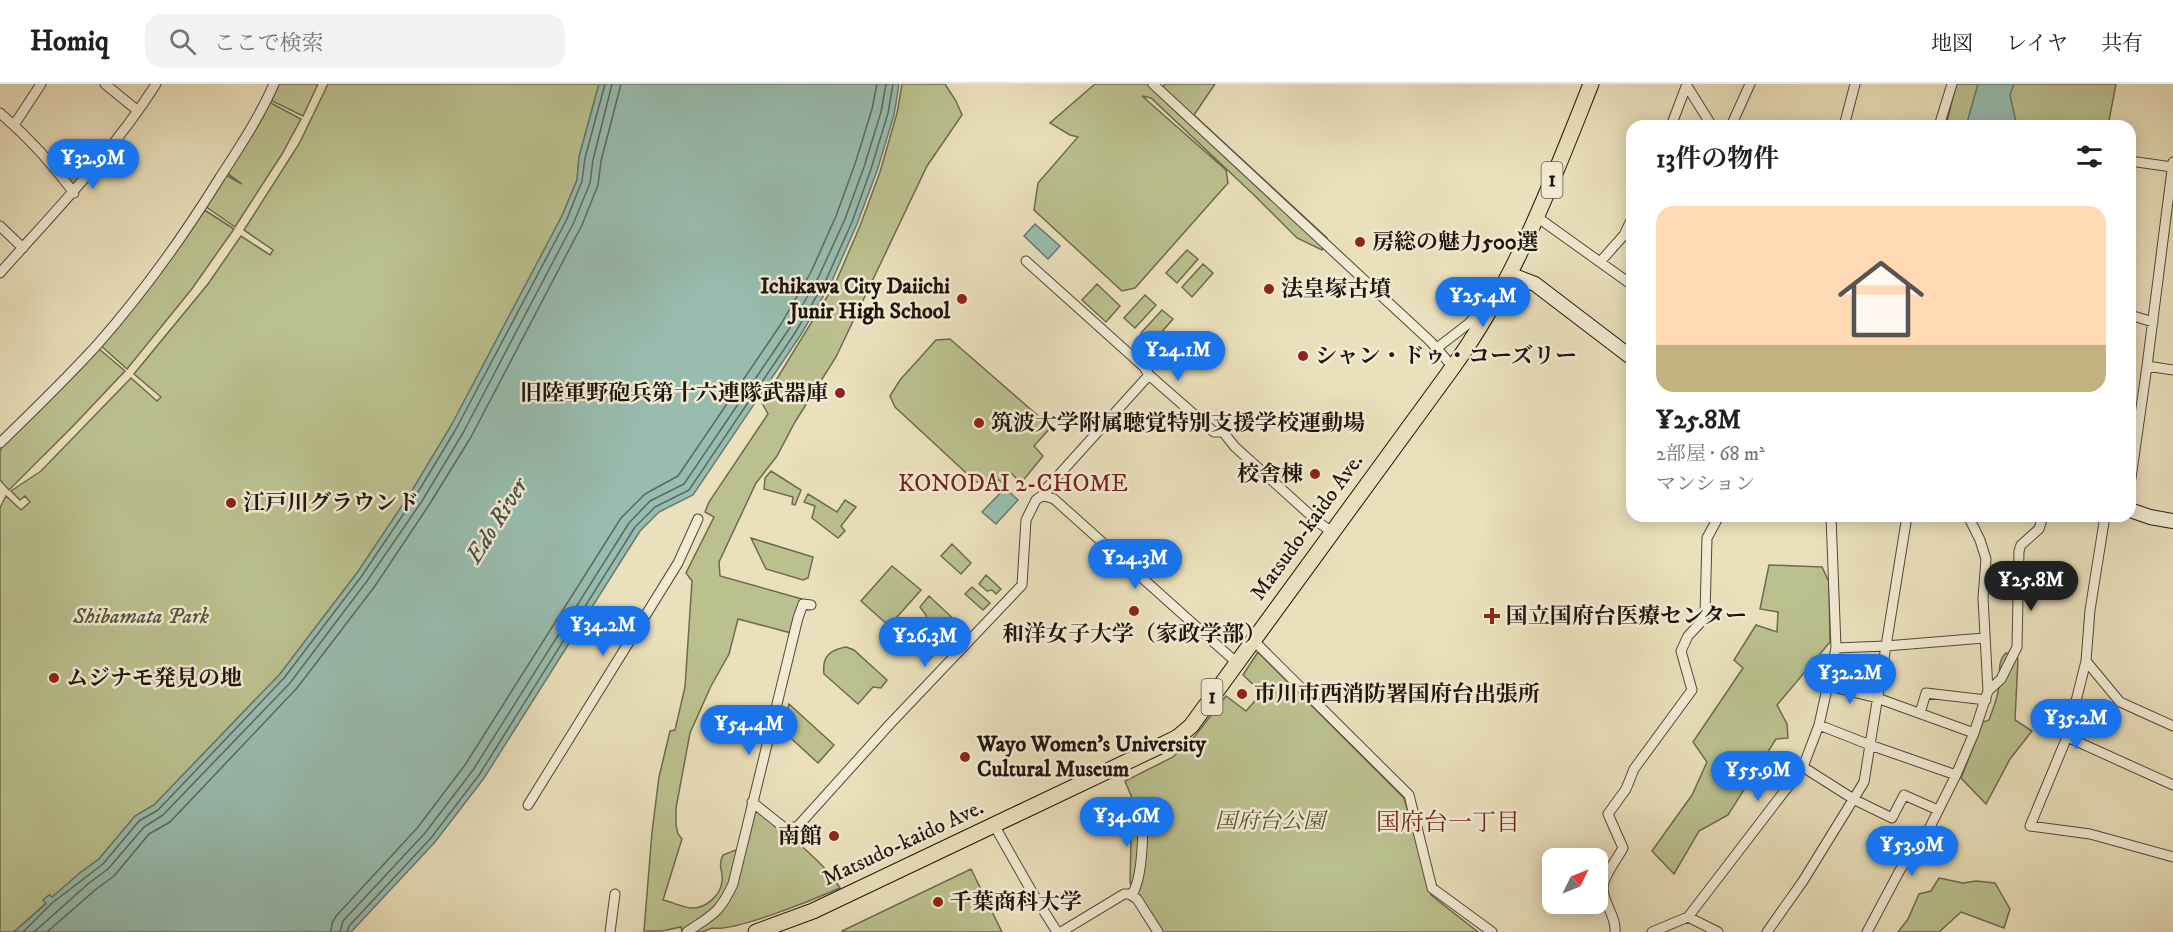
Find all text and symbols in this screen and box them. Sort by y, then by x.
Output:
search box [145,14,565,68]
text: Homiq [30,24,109,59]
icon: search [166,25,199,58]
text: ここで検索 [214,30,324,57]
text: 地図 [1931,31,1973,57]
text: レイヤ [2006,31,2068,57]
text: 共有 [2101,31,2143,57]
pin: ¥32.9M [44,139,142,190]
icon: filters [2073,140,2106,173]
text: 13件の物件 [1656,143,1779,176]
text: ¥32.9M [61,146,125,171]
road number: 1 [1542,162,1562,198]
place label: 房総の魅力500選 [1372,229,1539,256]
marker: 房総の魅力500選 [1353,235,1367,249]
icon: home [1827,245,1935,353]
place label: Ichikawa City Daiichi Junir High School [760,273,950,325]
place label: 法皇塚古墳 [1281,276,1391,303]
pin: ¥25.4M [1434,277,1532,328]
marker: 法皇塚古墳 [1262,282,1276,296]
text: ¥25.4M [1449,284,1517,309]
marker: Ichikawa City Daiichi Junir High School [955,292,969,306]
pin: ¥24.1M [1129,331,1227,382]
text: ¥24.1M [1145,338,1211,363]
place label: シャン・ドゥ・コーズリー [1315,343,1577,370]
marker: シャン・ドゥ・コーズリー [1296,349,1310,363]
place label: 旧陸軍野砲兵第十六連隊武器庫 [520,380,828,407]
marker: 旧陸軍野砲兵第十六連隊武器庫 [833,386,847,400]
text: ¥25.8M [1656,404,1741,437]
place label: 筑波大学附属聴覚特別支援学校運動場 [991,410,1365,437]
marker: 筑波大学附属聴覚特別支援学校運動場 [972,416,986,430]
text: 2部屋 · 68 m² [1656,442,1765,467]
street label: Matsudo-kaido Ave. [1245,448,1369,606]
place label: 校舎棟 [1237,461,1303,488]
marker: 校舎棟 [1308,467,1322,481]
district label: KONODAI 2-CHOME [898,469,1128,499]
water label: Edo River [458,471,536,571]
text: マンション [1656,472,1755,497]
place label: 江戸川グラウンド [243,490,419,517]
marker: 江戸川グラウンド [224,496,238,510]
pin: ¥24.3M [1086,539,1184,590]
text: ¥24.3M [1102,546,1168,571]
pin: ¥25.8M [1982,561,2080,612]
text: ¥25.8M [1998,568,2064,593]
park label: Shibamata Park [72,603,210,630]
place label: 国立国府台医療センター [1506,603,1747,630]
marker: 和洋女子大学（家政学部） [1127,604,1141,618]
pin: ¥34.2M [554,606,652,657]
marker: 国立国府台医療センター [1483,607,1501,625]
text: ¥34.2M [570,613,636,638]
pin: ¥26.3M [876,617,974,668]
place label: 和洋女子大学（家政学部） [1002,621,1266,648]
text: ¥26.3M [893,624,957,649]
pin: ¥32.2M [1801,654,1899,705]
text: ¥32.2M [1818,661,1882,686]
place label: ムジナモ発見の地 [66,665,242,692]
marker: ムジナモ発見の地 [47,671,61,685]
road number: 1 [1202,679,1222,715]
place label: 市川市西消防署国府台出張所 [1254,681,1540,708]
marker: 市川市西消防署国府台出張所 [1235,687,1249,701]
pin: ¥35.2M [2027,699,2125,750]
pin: ¥54.4M [700,705,798,756]
text: ¥35.2M [2044,706,2108,731]
text: ¥54.4M [714,712,784,737]
place label: Wayo Women's University Cultural Museum [976,731,1206,783]
marker: Wayo Women's University Cultural Museum [958,750,972,764]
pin: ¥55.9M [1709,751,1807,802]
text: ¥55.9M [1725,758,1791,783]
street label: Matsudo-kaido Ave. [818,794,988,892]
pin: ¥34.6M [1078,797,1176,848]
text: ¥34.6M [1094,804,1160,829]
park label: 国府台公園 [1215,808,1328,835]
district label: 国府台一丁目 [1376,808,1520,838]
place label: 南館 [778,823,822,850]
pin: ¥53.9M [1863,826,1961,877]
marker: 南館 [827,829,841,843]
text: ¥53.9M [1880,833,1944,858]
north arrow [1542,848,1608,914]
map controls [1542,848,1608,914]
place label: 千葉商科大学 [950,889,1082,916]
marker: 千葉商科大学 [931,895,945,909]

